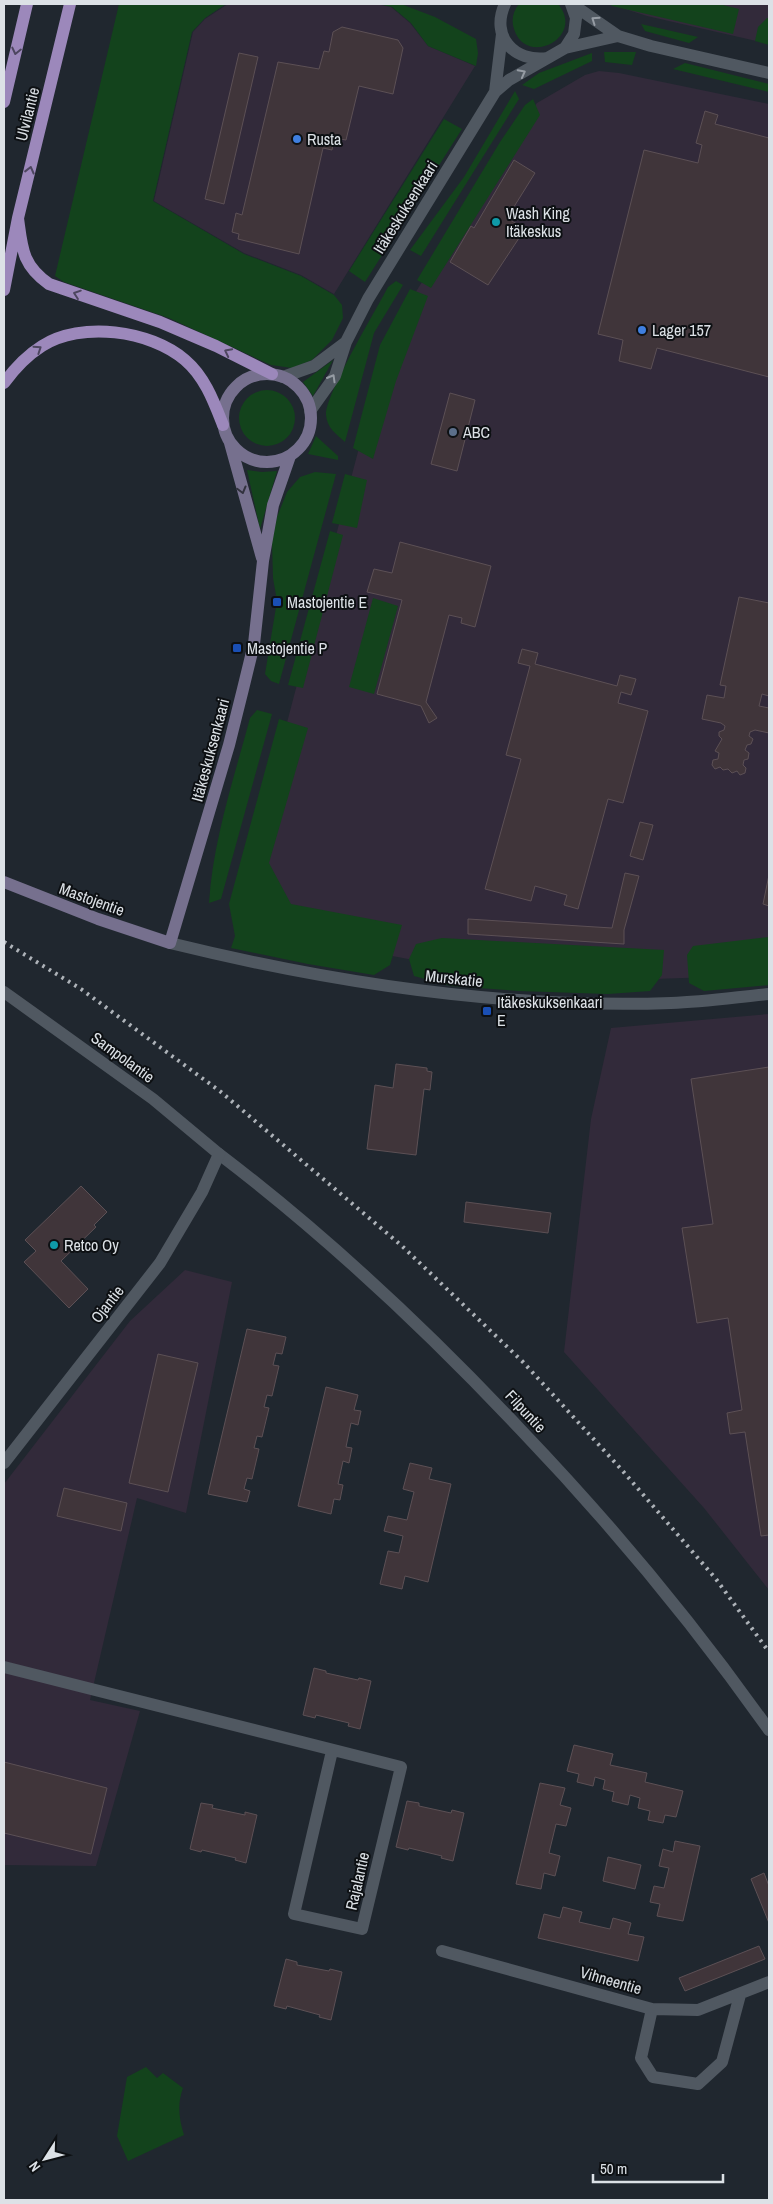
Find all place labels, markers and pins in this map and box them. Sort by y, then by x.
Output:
place label: Rusta [307,128,342,150]
marker: Rusta [291,133,303,145]
place label: Wash King Itäkeskus [506,202,570,242]
marker: Wash King Itäkeskus [490,216,502,228]
place label: Lager 157 [652,319,711,341]
marker: Lager 157 [636,324,648,336]
place label: ABC [462,421,490,443]
marker: ABC [447,426,459,438]
place label: Mastojentie E [287,591,367,613]
marker: Mastojentie E [271,596,283,608]
place label: Mastojentie P [247,637,327,659]
marker: Mastojentie P [231,642,243,654]
place label: Itäkeskuksenkaari E [497,991,603,1031]
marker: Itäkeskuksenkaari E [481,1005,493,1017]
place label: Retco Oy [64,1234,119,1256]
marker: Retco Oy [48,1239,60,1251]

